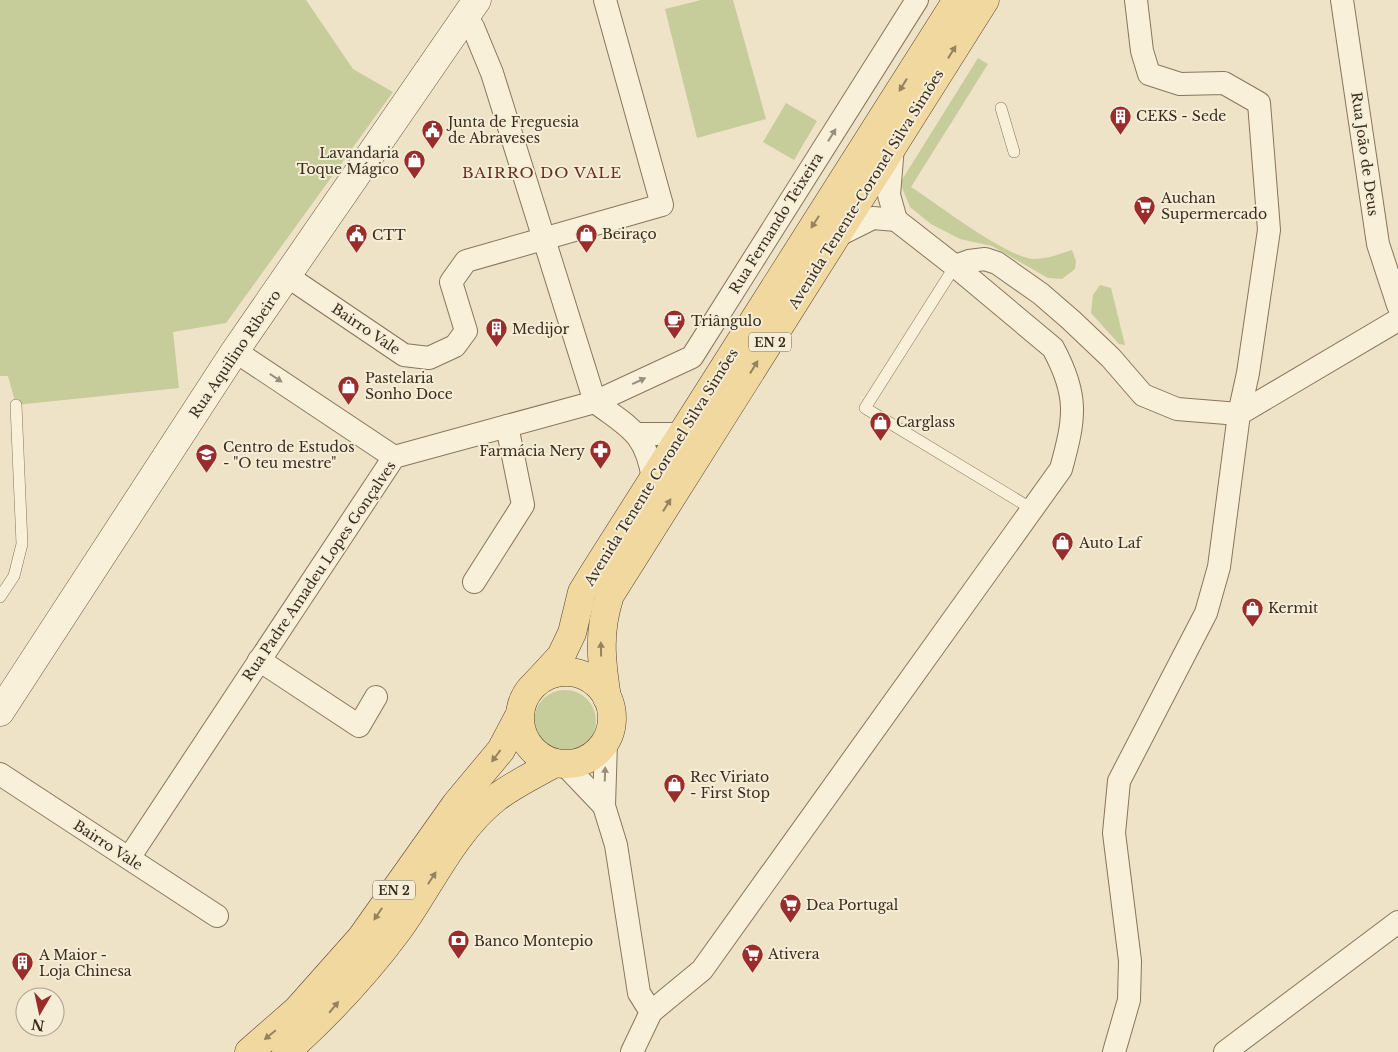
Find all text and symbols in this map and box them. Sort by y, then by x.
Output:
one-way arrow [948,45,957,59]
street label: Avenida Tenente-Coronel Silva Simões [784,66,948,313]
one-way arrow [898,79,907,92]
street label: Rua João de Deus [1347,91,1383,217]
building icon: CEKS - Sede [1108,104,1132,135]
place label: CEKS - Sede [1136,107,1226,125]
place label: Junta de Freguesia de Abraveses [446,113,579,147]
public building icon: Junta de Freguesia de Abraveses [420,118,444,149]
one-way arrow [827,128,836,142]
place label: Lavandaria Toque Mágico [297,144,399,178]
shop icon: Lavandaria Toque Mágico [403,149,427,180]
street label: Rua Fernando Teixeira [725,149,827,297]
district label: BAIRRO DO VALE [462,163,622,182]
place label: Auchan Supermercado [1160,189,1267,223]
supermarket icon: Auchan Supermercado [1133,194,1157,225]
one-way arrow [811,216,820,229]
shop icon: Beiraço [574,222,598,253]
public building icon: CTT [344,223,368,254]
place label: Beiraço [602,225,657,243]
place label: CTT [372,226,406,244]
street label: Rua Aquilino Ribeiro [185,286,285,422]
street label: Bairro Vale [328,299,404,359]
cafe icon: Triângulo [663,309,687,340]
place label: Triângulo [691,312,762,330]
building icon: Medijor [484,317,508,348]
place label: Medijor [512,320,570,338]
road number: EN 2 [749,332,791,352]
street label: Avenida Tenente Coronel Silva Simões [580,345,742,590]
one-way arrow [749,361,758,374]
place label: Pastelaria Sonho Doce [365,369,453,403]
one-way arrow [269,374,282,383]
shop icon: Pastelaria Sonho Doce [337,374,361,405]
one-way arrow [632,377,647,386]
shop icon: Carglass [868,410,892,441]
place label: Carglass [896,413,955,431]
place label: Centro de Estudos - "O teu mestre" [223,438,355,472]
pharmacy icon: Farmácia Nery [589,439,613,470]
place label: Farmácia Nery [479,442,585,460]
school or university icon: Centro de Estudos - "O teu mestre" [195,443,219,474]
street label: Rua Padre Amadeu Lopes Gonçalves [238,457,400,685]
one-way arrow [662,498,672,511]
shop icon: Auto Laf [1051,531,1075,562]
place label: Auto Laf [1078,534,1143,552]
shop icon: Kermit [1240,596,1264,627]
place label: Kermit [1268,599,1319,617]
one-way arrow [597,641,605,657]
one-way arrow [491,749,501,763]
one-way arrow [601,766,609,782]
place label: Rec Viriato - First Stop [690,768,770,802]
shop icon: Rec Viriato - First Stop [662,773,686,804]
street label: Bairro Vale [70,816,146,874]
one-way arrow [427,871,437,884]
road number: EN 2 [373,880,415,900]
supermarket icon: Dea Portugal [778,893,802,924]
place label: Dea Portugal [806,896,899,914]
one-way arrow [373,907,382,921]
bank icon: Banco Montepio [446,929,470,960]
place label: Banco Montepio [474,932,593,950]
supermarket icon: Ativera [740,942,764,973]
place label: Ativera [767,945,820,963]
place label: A Maior - Loja Chinesa [38,946,132,980]
building icon: A Maior - Loja Chinesa [11,951,35,982]
north arrow [15,987,65,1037]
one-way arrow [328,1001,340,1013]
text: N [30,1015,46,1035]
one-way arrow [264,1029,276,1040]

